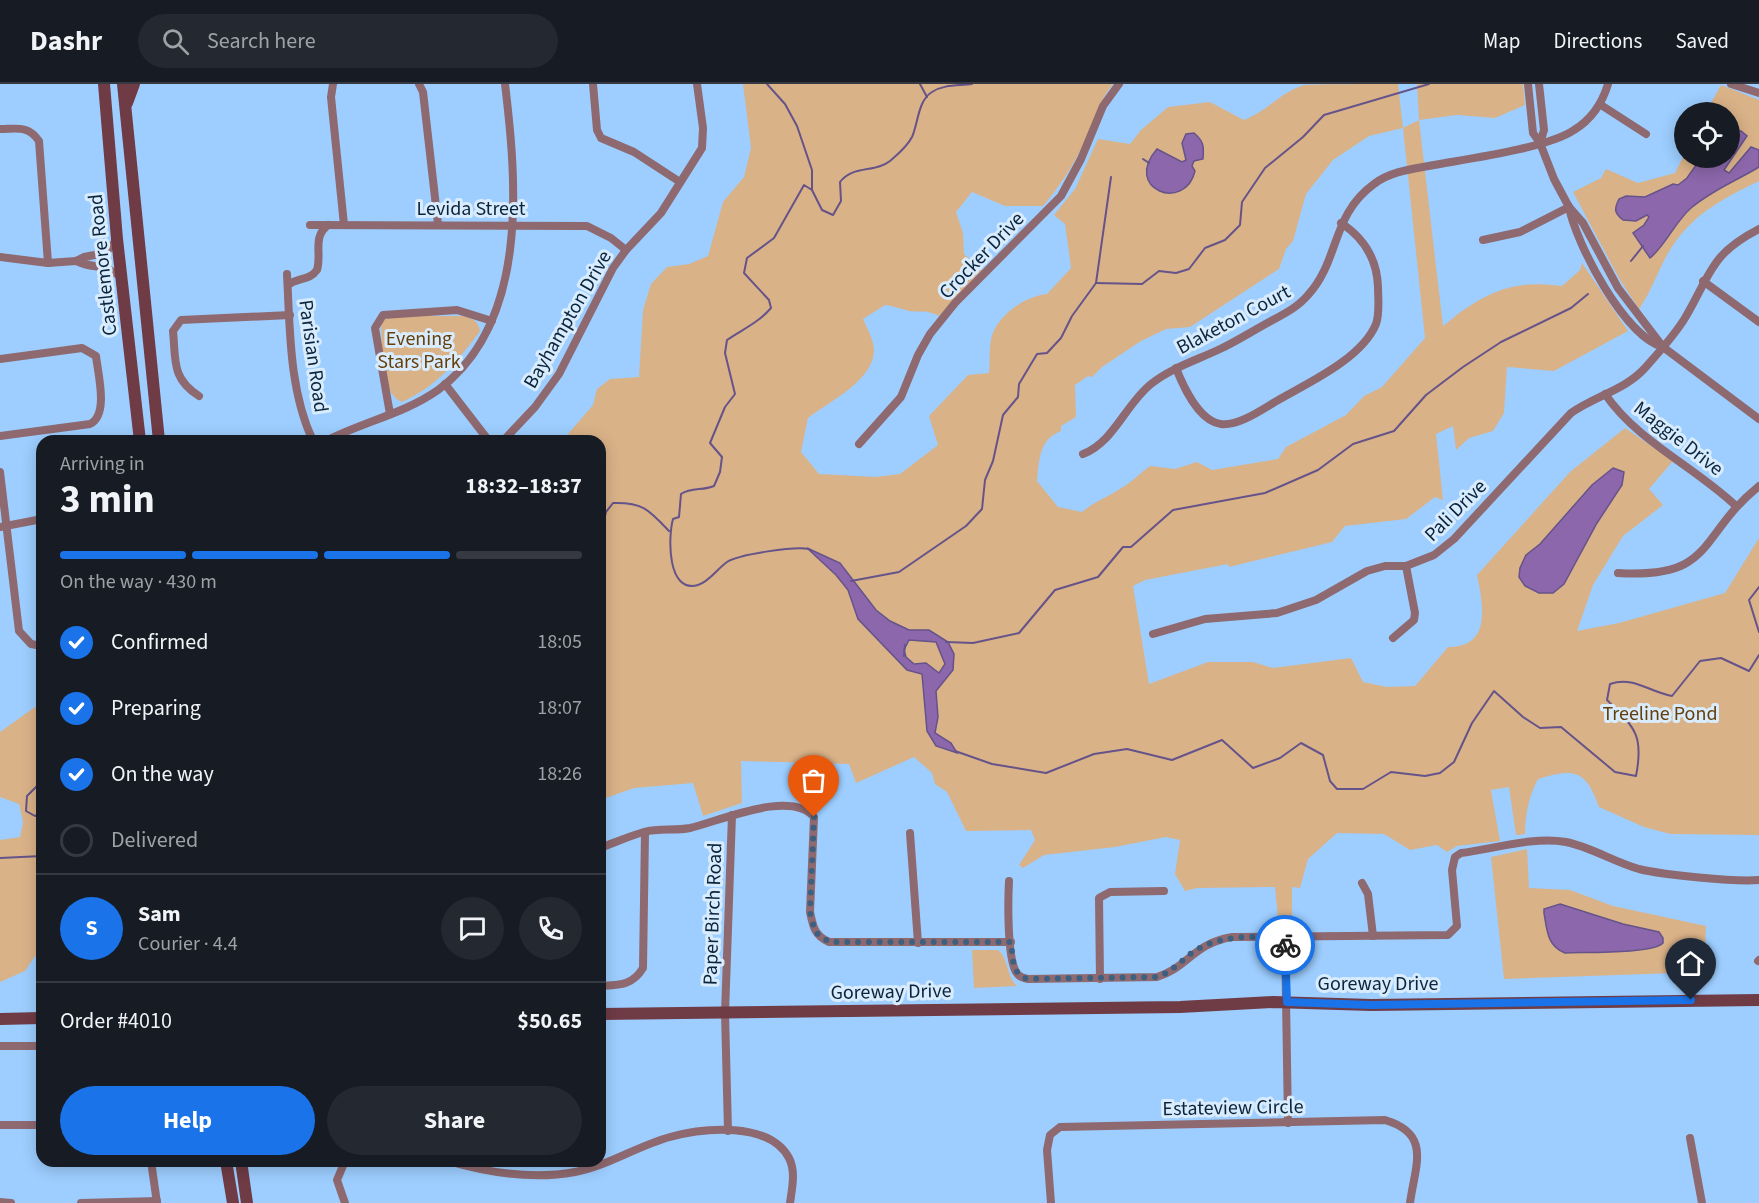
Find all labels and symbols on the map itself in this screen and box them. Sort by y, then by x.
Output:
street label: Castlemore Road [82,193,124,337]
street label: Levida Street [416,195,526,223]
street label: Crocker Drive [933,206,1031,306]
street label: Bayhampton Drive [517,245,619,394]
street label: Blaketon Court [1172,278,1296,362]
street label: Parisian Road [291,298,335,414]
park label: Evening Stars Park [377,325,461,376]
street label: Maggie Drive [1628,395,1729,483]
street label: Pali Drive [1418,473,1493,548]
park label: Treeline Pond [1603,700,1717,728]
pin [788,755,839,817]
street label: Paper Birch Road [697,842,729,986]
courier [1255,915,1315,975]
pin [1665,938,1716,1000]
street label: Goreway Drive [1318,970,1439,998]
street label: Goreway Drive [830,977,952,1007]
street label: Estateview Circle [1162,1093,1304,1123]

